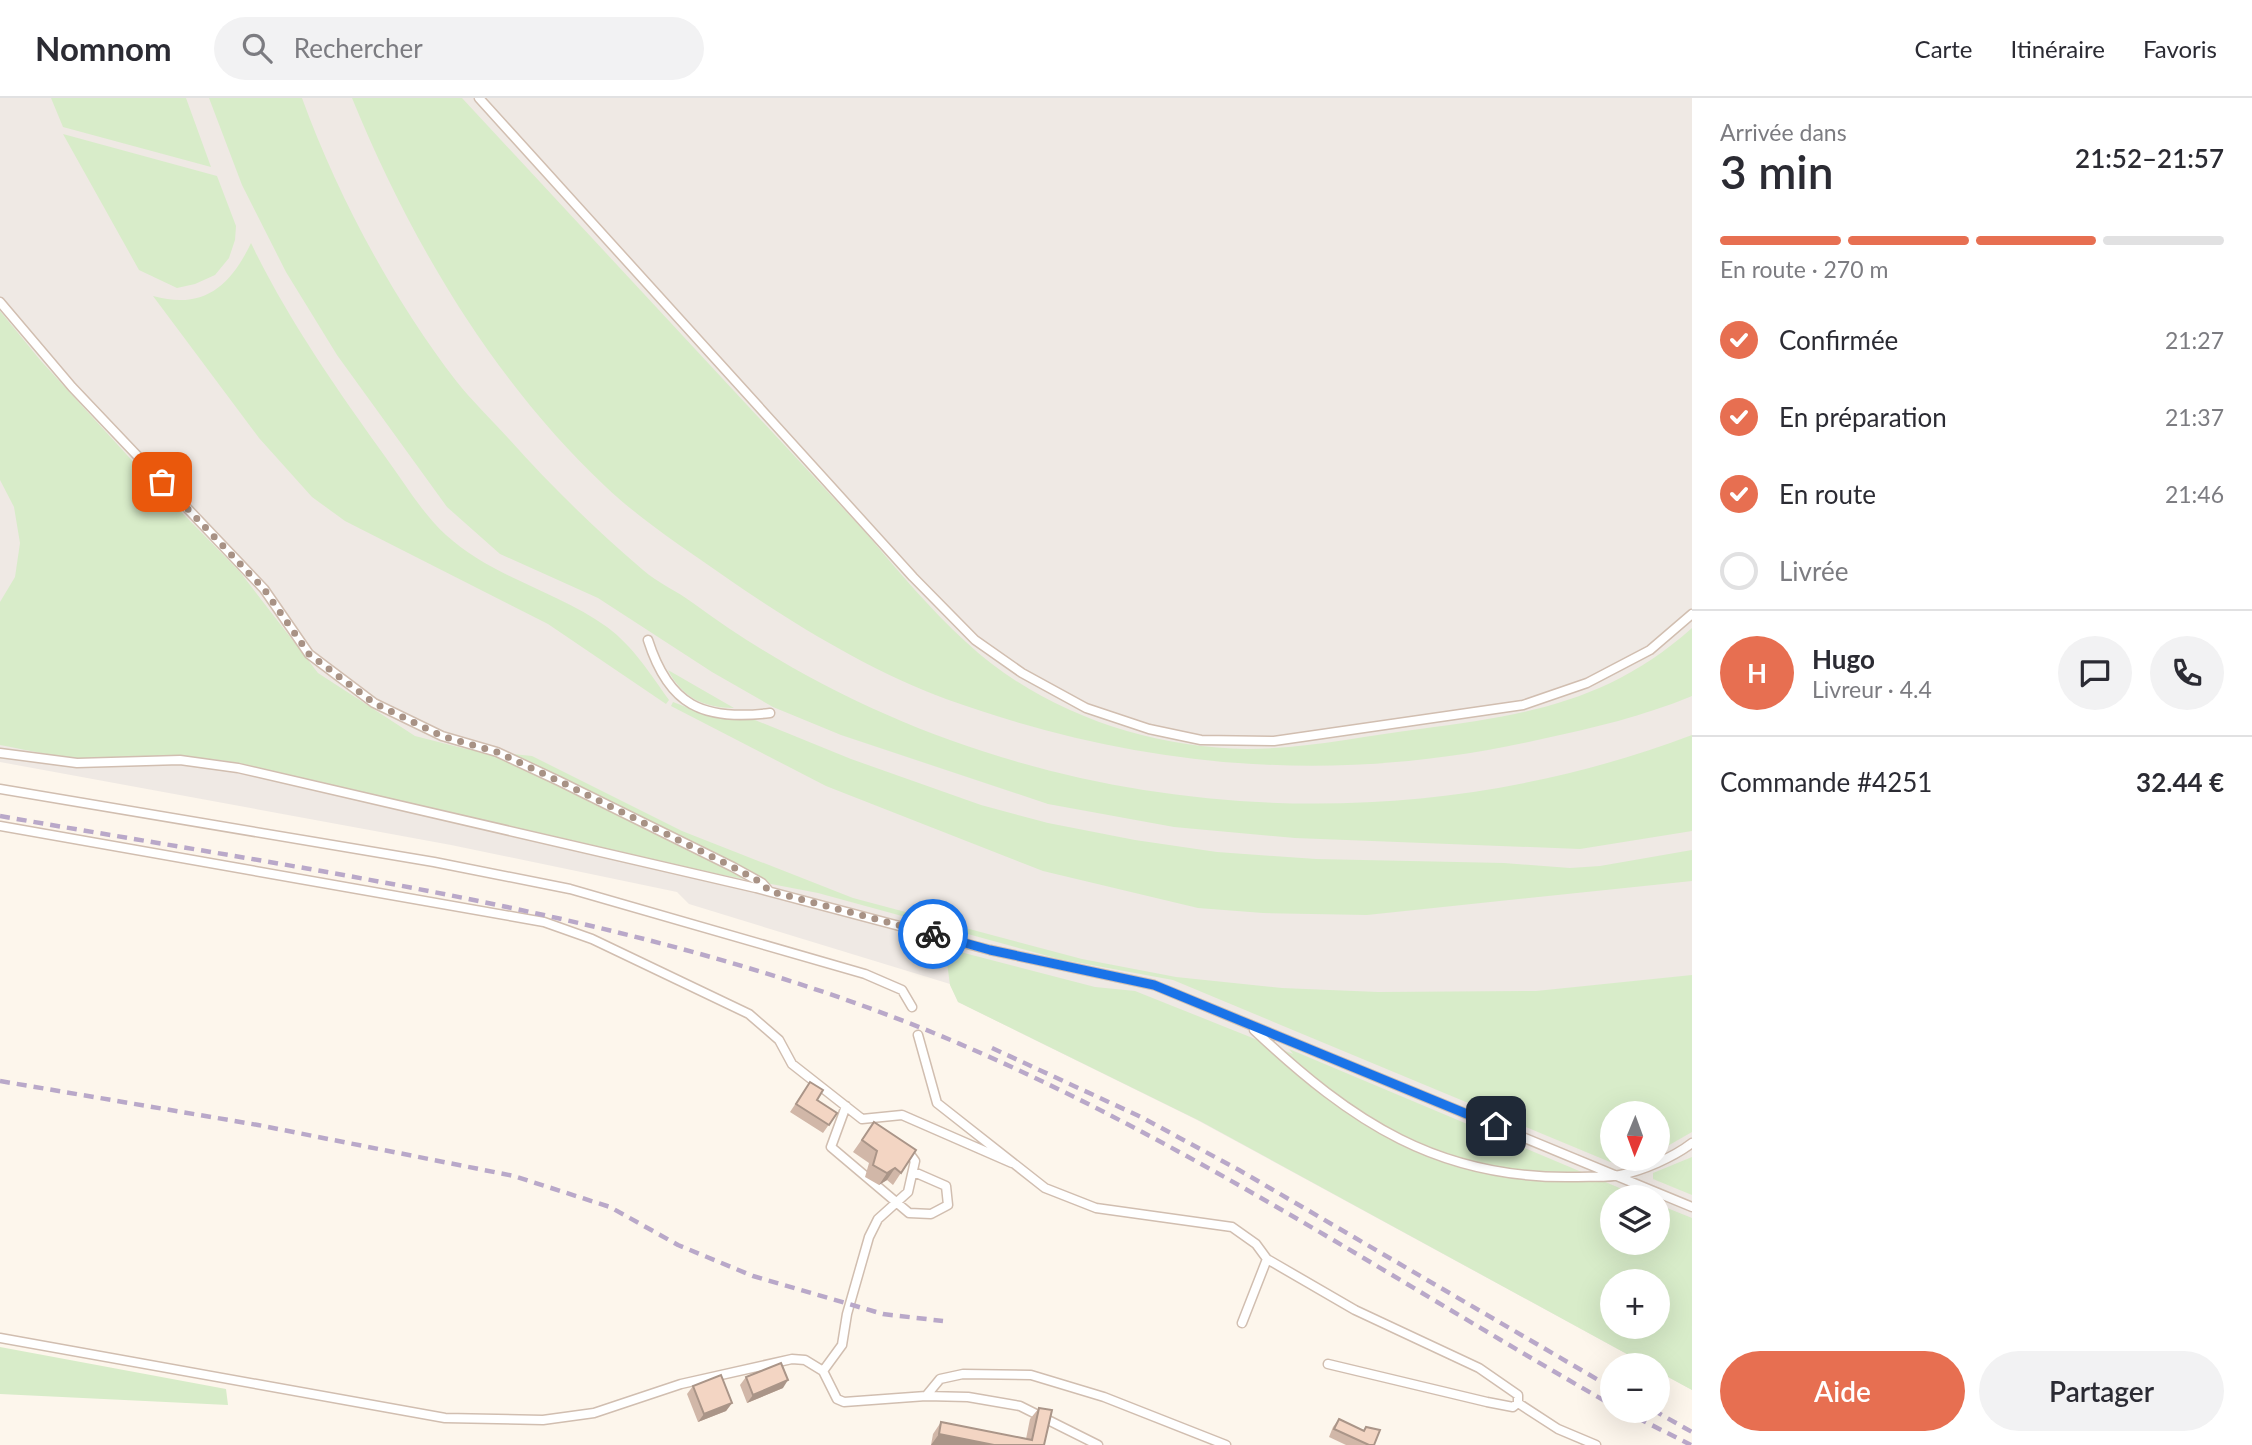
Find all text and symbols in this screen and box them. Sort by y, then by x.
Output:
search box [214,17,704,80]
text: Nomnom [35,28,172,68]
icon: search [238,29,276,67]
text: Rechercher [294,32,423,64]
text: Carte [1915,34,1973,63]
text: Itinéraire [2011,34,2105,63]
text: Favoris [2143,34,2217,63]
text: Arrivée dans [1720,118,1847,146]
text: 21:52–21:57 [2075,142,2224,174]
text: 3 min [1720,144,1834,199]
text: En route · 270 m [1720,255,1888,283]
icon: check [1720,321,1758,359]
text: Confirmée [1779,324,1898,356]
text: 21:27 [2165,326,2224,354]
icon: check [1720,398,1758,436]
text: En préparation [1779,401,1947,433]
text: 21:37 [2165,403,2224,431]
pin [132,452,192,512]
icon: bag [143,463,181,501]
icon: check [1720,475,1758,513]
text: En route [1779,478,1876,510]
text: 21:46 [2165,480,2224,508]
text: Livrée [1779,555,1848,587]
button: chat [2058,636,2132,710]
button: phone [2150,636,2224,710]
text: Hugo [1812,643,1875,675]
text: H [1747,657,1767,689]
text: Livreur · 4.4 [1812,675,1932,703]
text: Commande #4251 [1720,766,1932,798]
text: 32.44 € [2136,766,2224,798]
courier [898,899,968,969]
icon: bike [914,915,952,953]
pin [1466,1096,1526,1156]
north arrow [1600,1101,1670,1171]
map controls [1600,1101,1670,1423]
icon: home [1477,1107,1515,1145]
button: layers [1600,1185,1670,1255]
button: + [1600,1269,1670,1339]
button: Aide [1720,1351,1965,1431]
button: Partager [1979,1351,2224,1431]
button: − [1600,1353,1670,1423]

